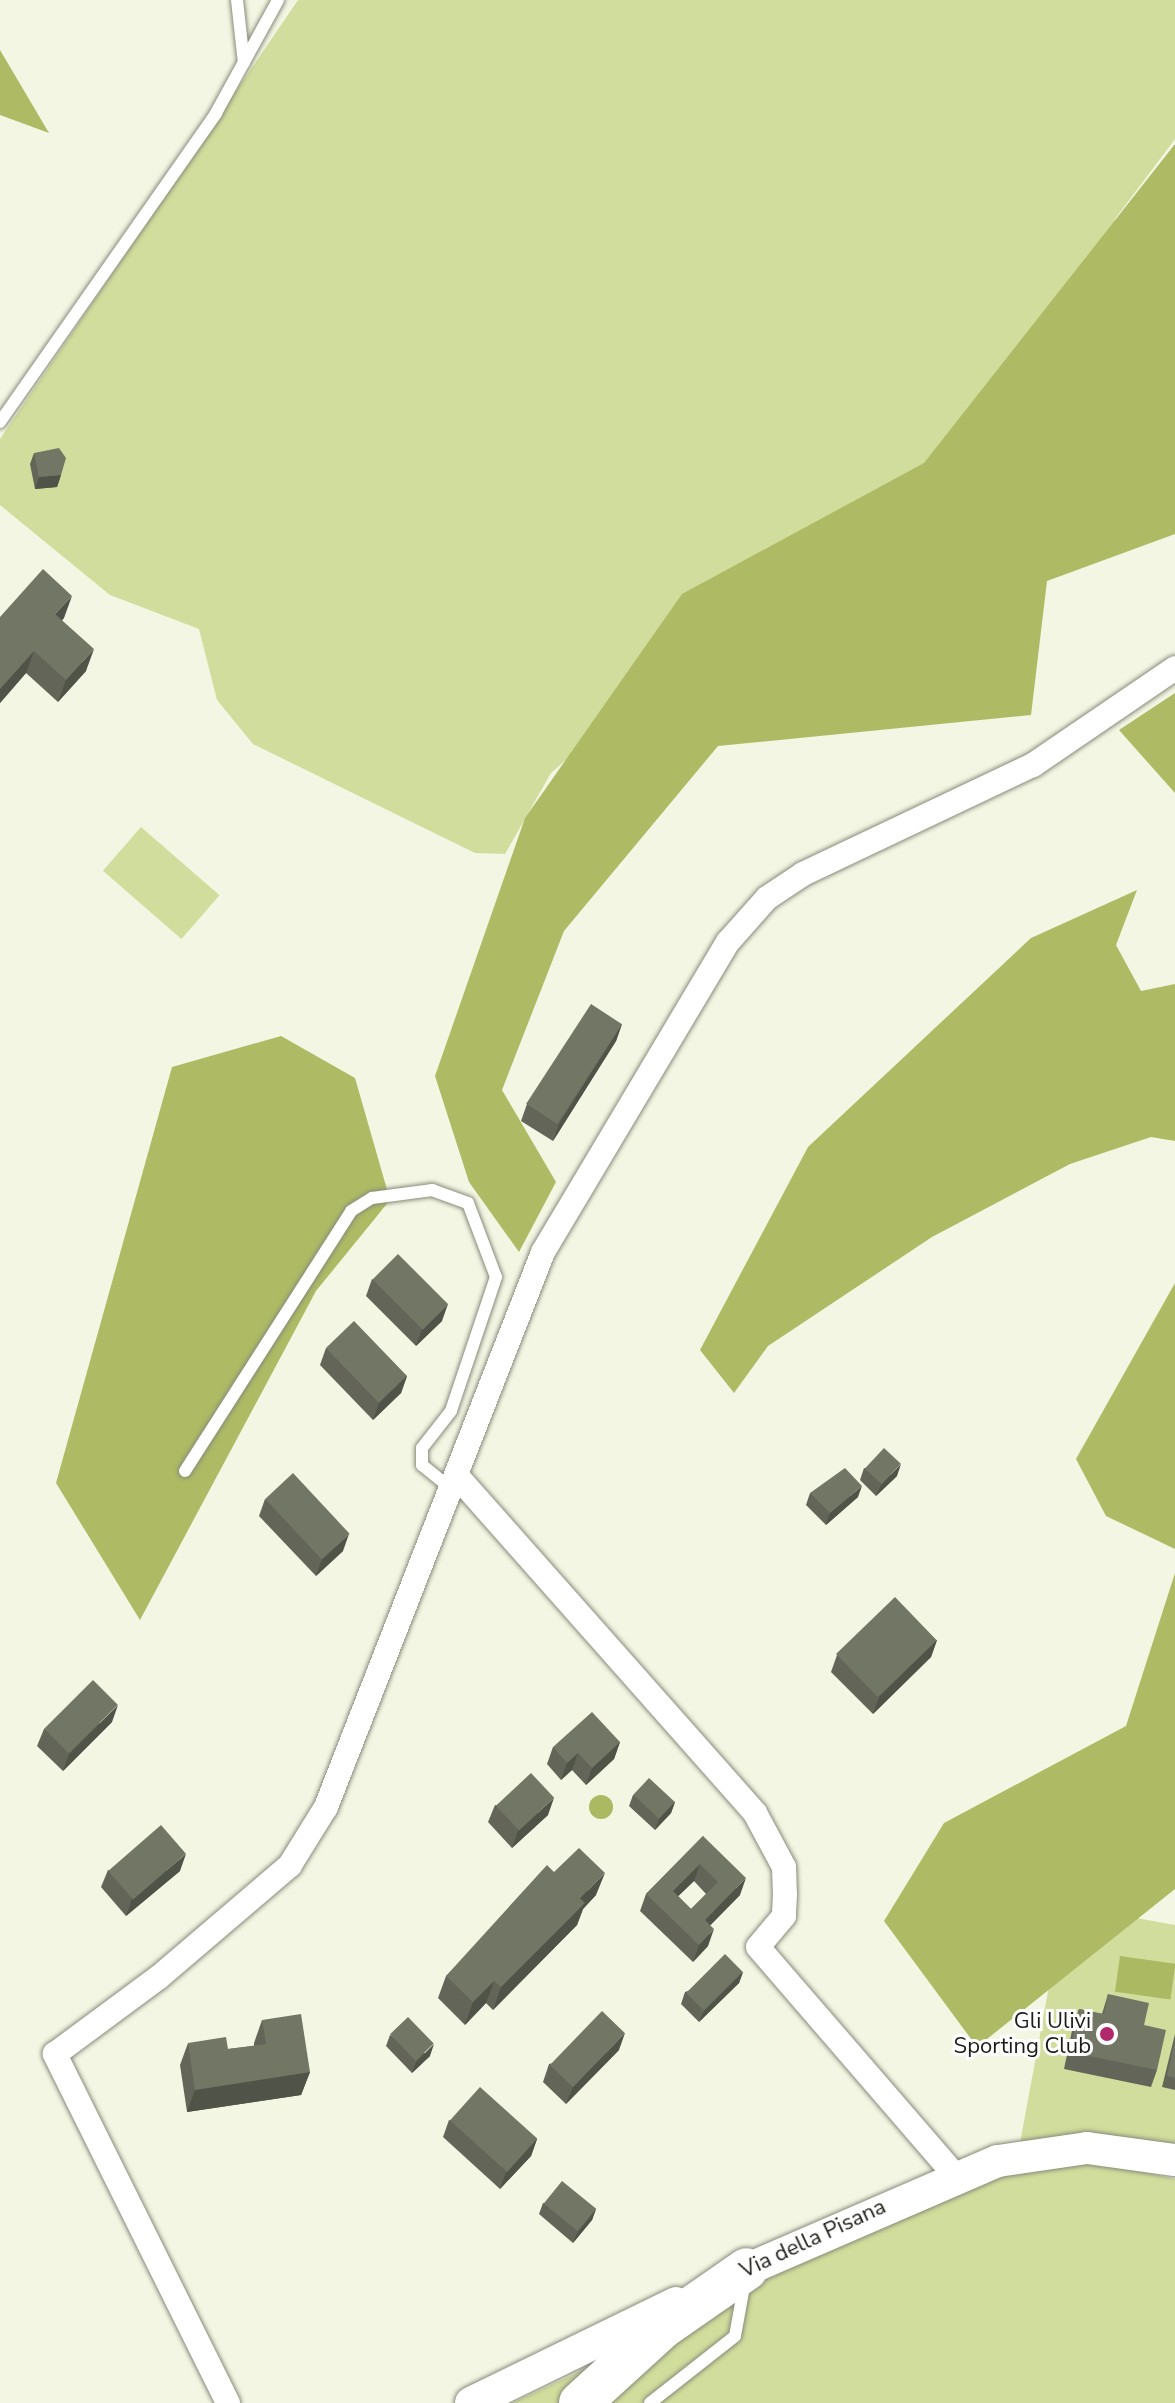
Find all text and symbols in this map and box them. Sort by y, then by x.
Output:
place label: Gli Ulivi Sporting Club [954,2008,1091,2060]
marker: Gli Ulivi Sporting Club [1098,2025,1116,2043]
street label: Via della Pisana [736,2194,890,2284]

